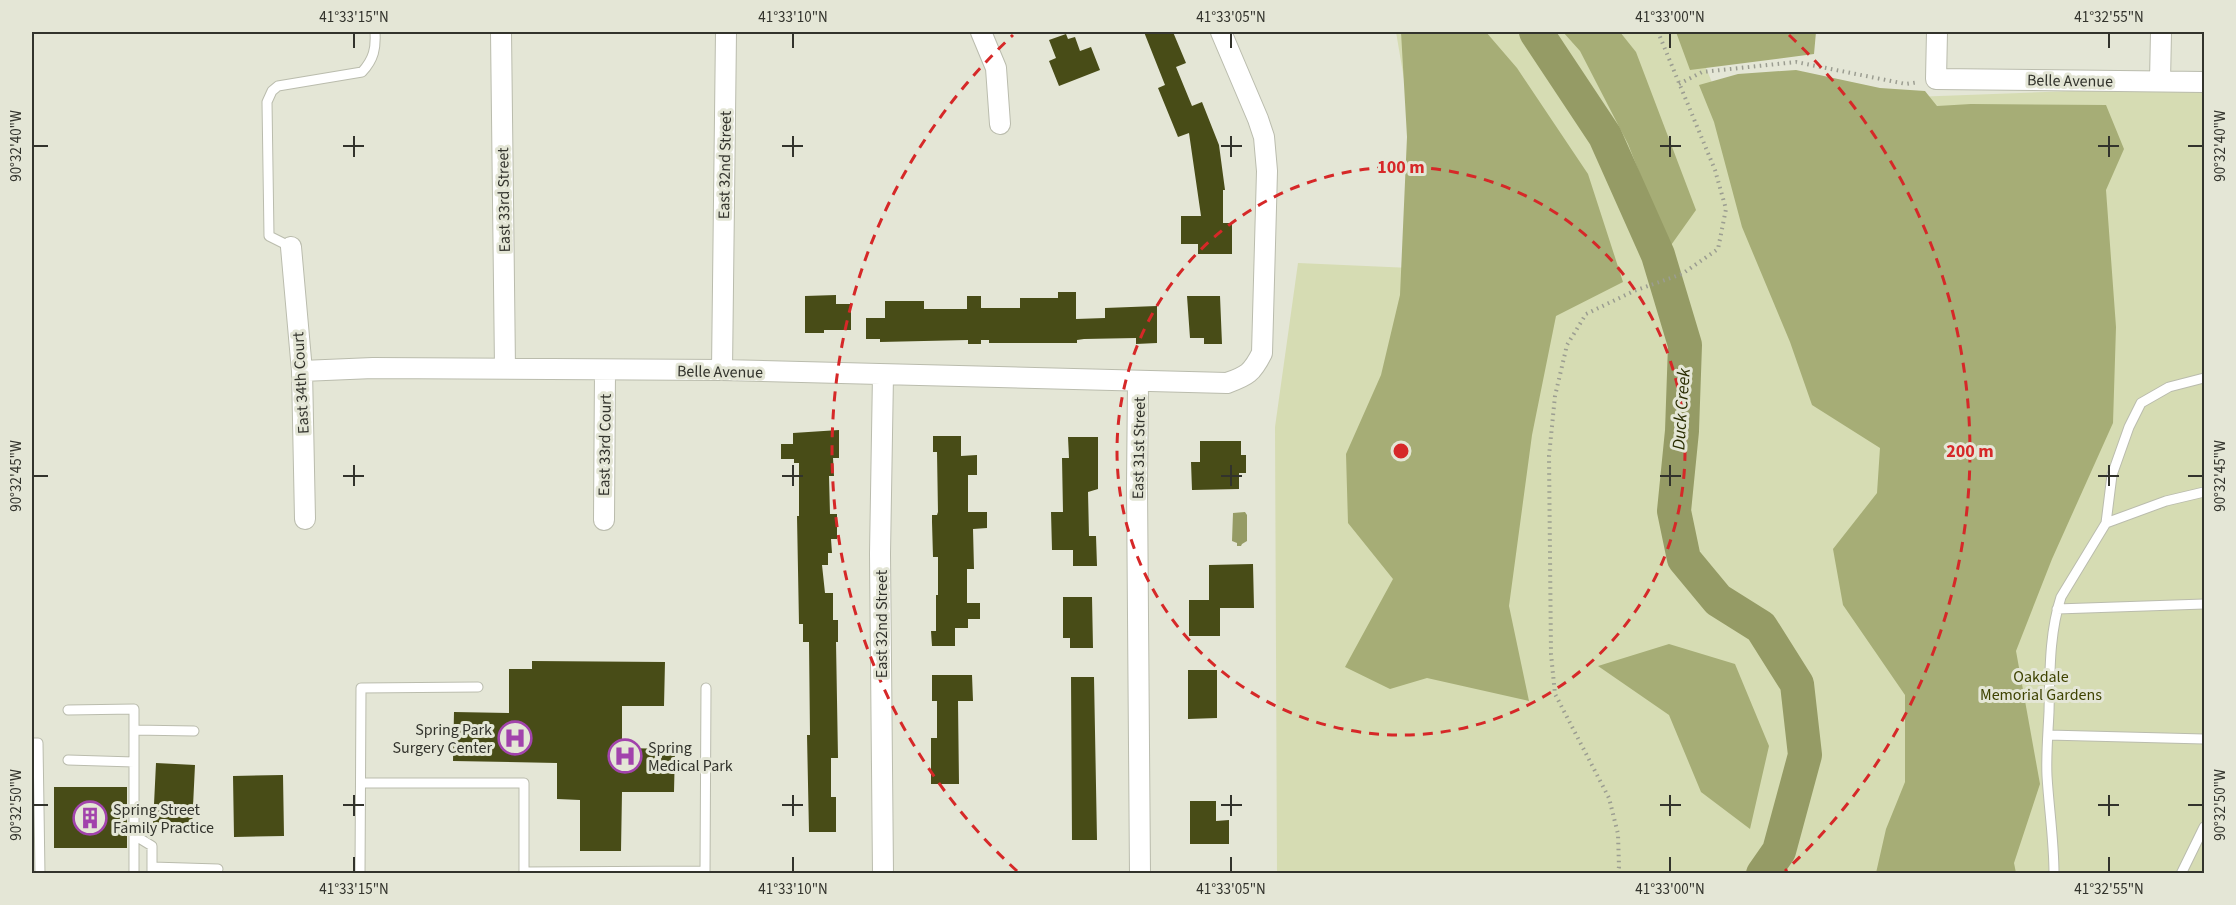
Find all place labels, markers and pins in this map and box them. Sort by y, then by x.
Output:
centre of rings [1391,441,1411,461]
place label: Spring Park Surgery Center [392,719,492,759]
hospital icon: Spring Park Surgery Center [497,720,533,756]
place label: Spring Medical Park [648,737,733,777]
hospital icon: Spring Medical Park [607,738,643,774]
place label: Spring Street Family Practice [113,799,214,839]
building icon: Spring Street Family Practice [72,800,108,836]

